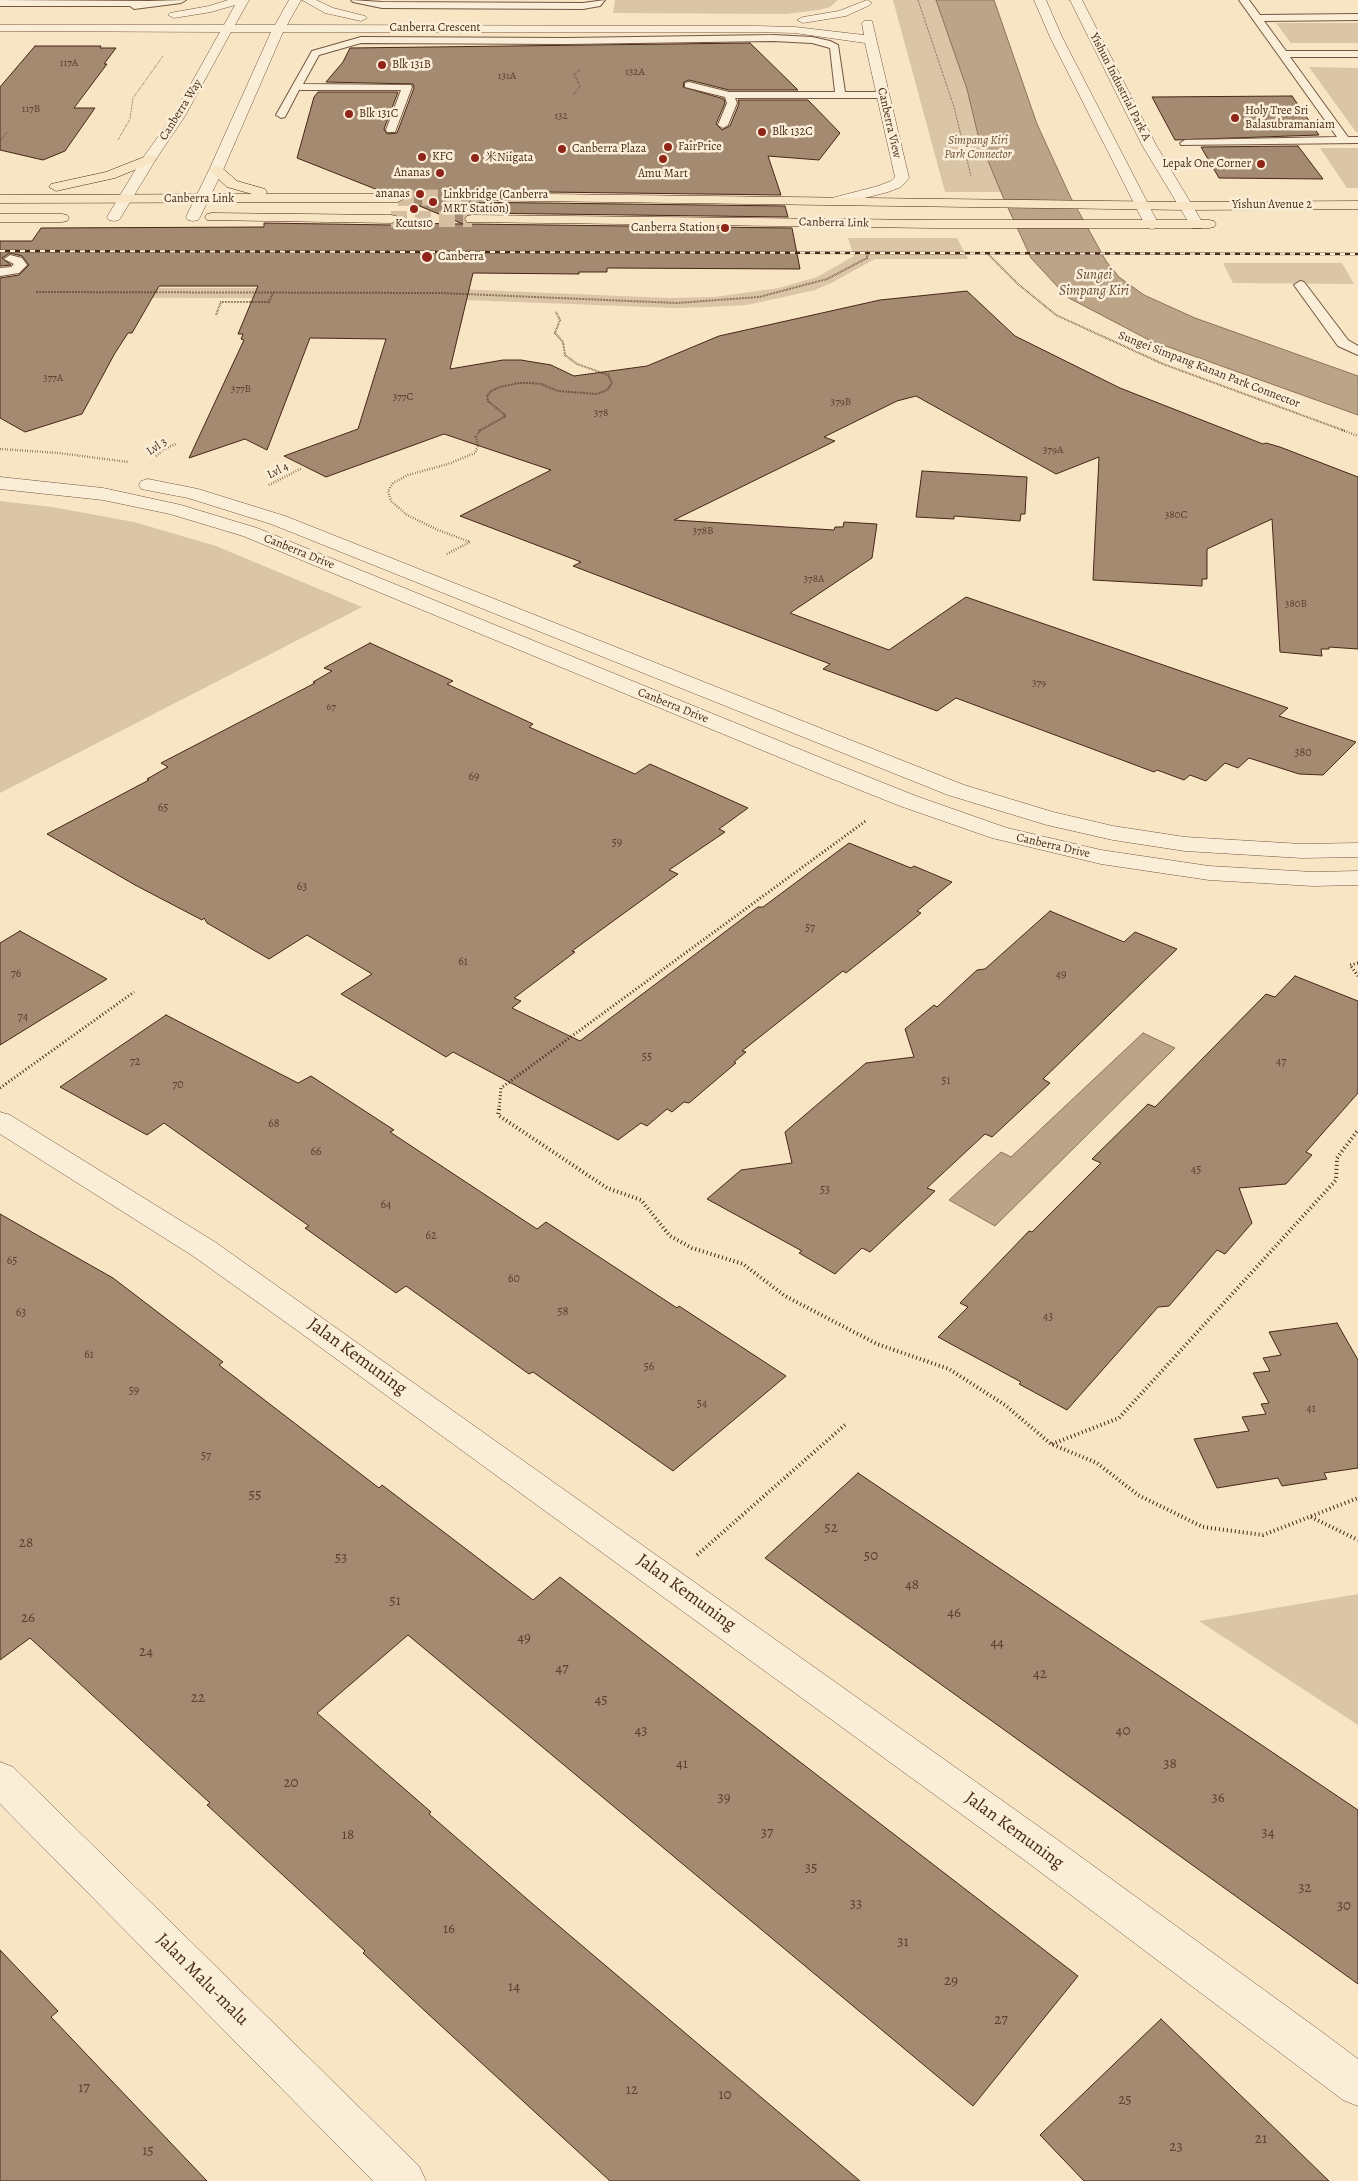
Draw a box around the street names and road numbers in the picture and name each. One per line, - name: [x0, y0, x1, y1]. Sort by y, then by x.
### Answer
- street label: Canberra Crescent: [390, 21, 480, 35]
- street label: Yishun Industrial Park A: [1086, 31, 1154, 143]
- street label: Canberra Way: [157, 77, 205, 143]
- street label: Canberra View: [874, 86, 904, 160]
- street label: Canberra Link: [164, 192, 234, 206]
- street label: Yishun Avenue 2: [1232, 198, 1312, 212]
- street label: Canberra Link: [799, 215, 869, 231]
- street label: Sungei Simpang Kanan Park Connector: [1116, 329, 1302, 411]
- street label: Lvl 3: [144, 435, 170, 459]
- street label: Lvl 4: [265, 460, 291, 482]
- street label: Canberra Drive: [261, 531, 337, 573]
- street label: Canberra Drive: [635, 685, 711, 727]
- street label: Canberra Drive: [1015, 831, 1091, 861]
- street label: Jalan Kemuning: [303, 1314, 411, 1400]
- street label: Jalan Kemuning: [632, 1550, 740, 1636]
- street label: Jalan Kemuning: [960, 1788, 1068, 1874]
- street label: Jalan Malu-malu: [151, 1929, 253, 2031]

